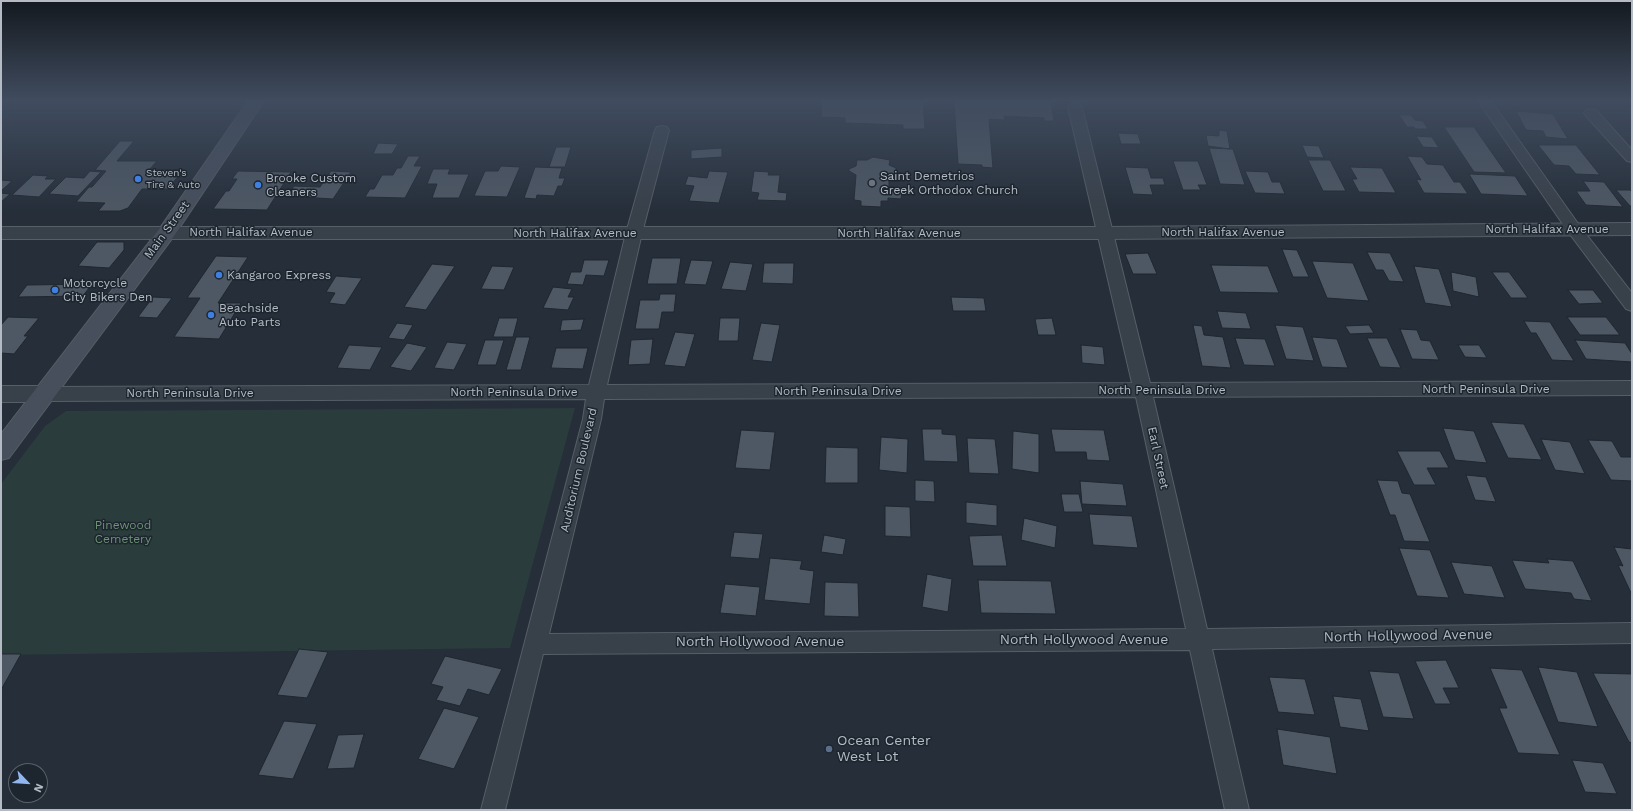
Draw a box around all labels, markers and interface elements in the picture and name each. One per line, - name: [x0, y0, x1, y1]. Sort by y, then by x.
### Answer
- place label: Steven's Tire & Auto: [146, 167, 200, 190]
- place label: Saint Demetrios Greek Orthodox Church: [880, 169, 1018, 197]
- place label: Brooke Custom Cleaners: [266, 171, 356, 199]
- marker: Steven's Tire & Auto: [133, 174, 143, 184]
- marker: Saint Demetrios Greek Orthodox Church: [867, 178, 877, 188]
- marker: Brooke Custom Cleaners: [253, 180, 263, 190]
- street label: Main Street: [141, 198, 193, 262]
- street label: North Halifax Avenue: [1485, 222, 1609, 236]
- street label: North Halifax Avenue: [189, 225, 313, 239]
- street label: North Halifax Avenue: [1161, 225, 1285, 239]
- street label: North Halifax Avenue: [513, 226, 637, 240]
- street label: North Halifax Avenue: [837, 226, 961, 240]
- place label: Kangaroo Express: [227, 268, 331, 282]
- marker: Kangaroo Express: [214, 270, 224, 280]
- place label: Motorcycle City Bikers Den: [63, 276, 152, 304]
- marker: Motorcycle City Bikers Den: [50, 285, 60, 295]
- place label: Beachside Auto Parts: [219, 301, 281, 329]
- marker: Beachside Auto Parts: [206, 310, 216, 320]
- street label: North Peninsula Drive: [1422, 382, 1550, 396]
- street label: North Peninsula Drive: [1098, 383, 1226, 397]
- street label: North Peninsula Drive: [774, 384, 902, 398]
- street label: North Peninsula Drive: [450, 385, 578, 399]
- street label: North Peninsula Drive: [126, 386, 254, 400]
- street label: Auditorium Boulevard: [558, 406, 600, 534]
- street label: Earl Street: [1144, 426, 1172, 490]
- park label: Pinewood Cemetery: [95, 518, 151, 546]
- street label: North Hollywood Avenue: [1324, 626, 1492, 646]
- street label: North Hollywood Avenue: [1000, 632, 1168, 648]
- street label: North Hollywood Avenue: [676, 634, 844, 650]
- place label: Ocean Center West Lot: [837, 733, 931, 766]
- marker: Ocean Center West Lot: [824, 744, 834, 754]
- north arrow: [8, 763, 48, 803]
- text: N: [31, 781, 46, 794]

